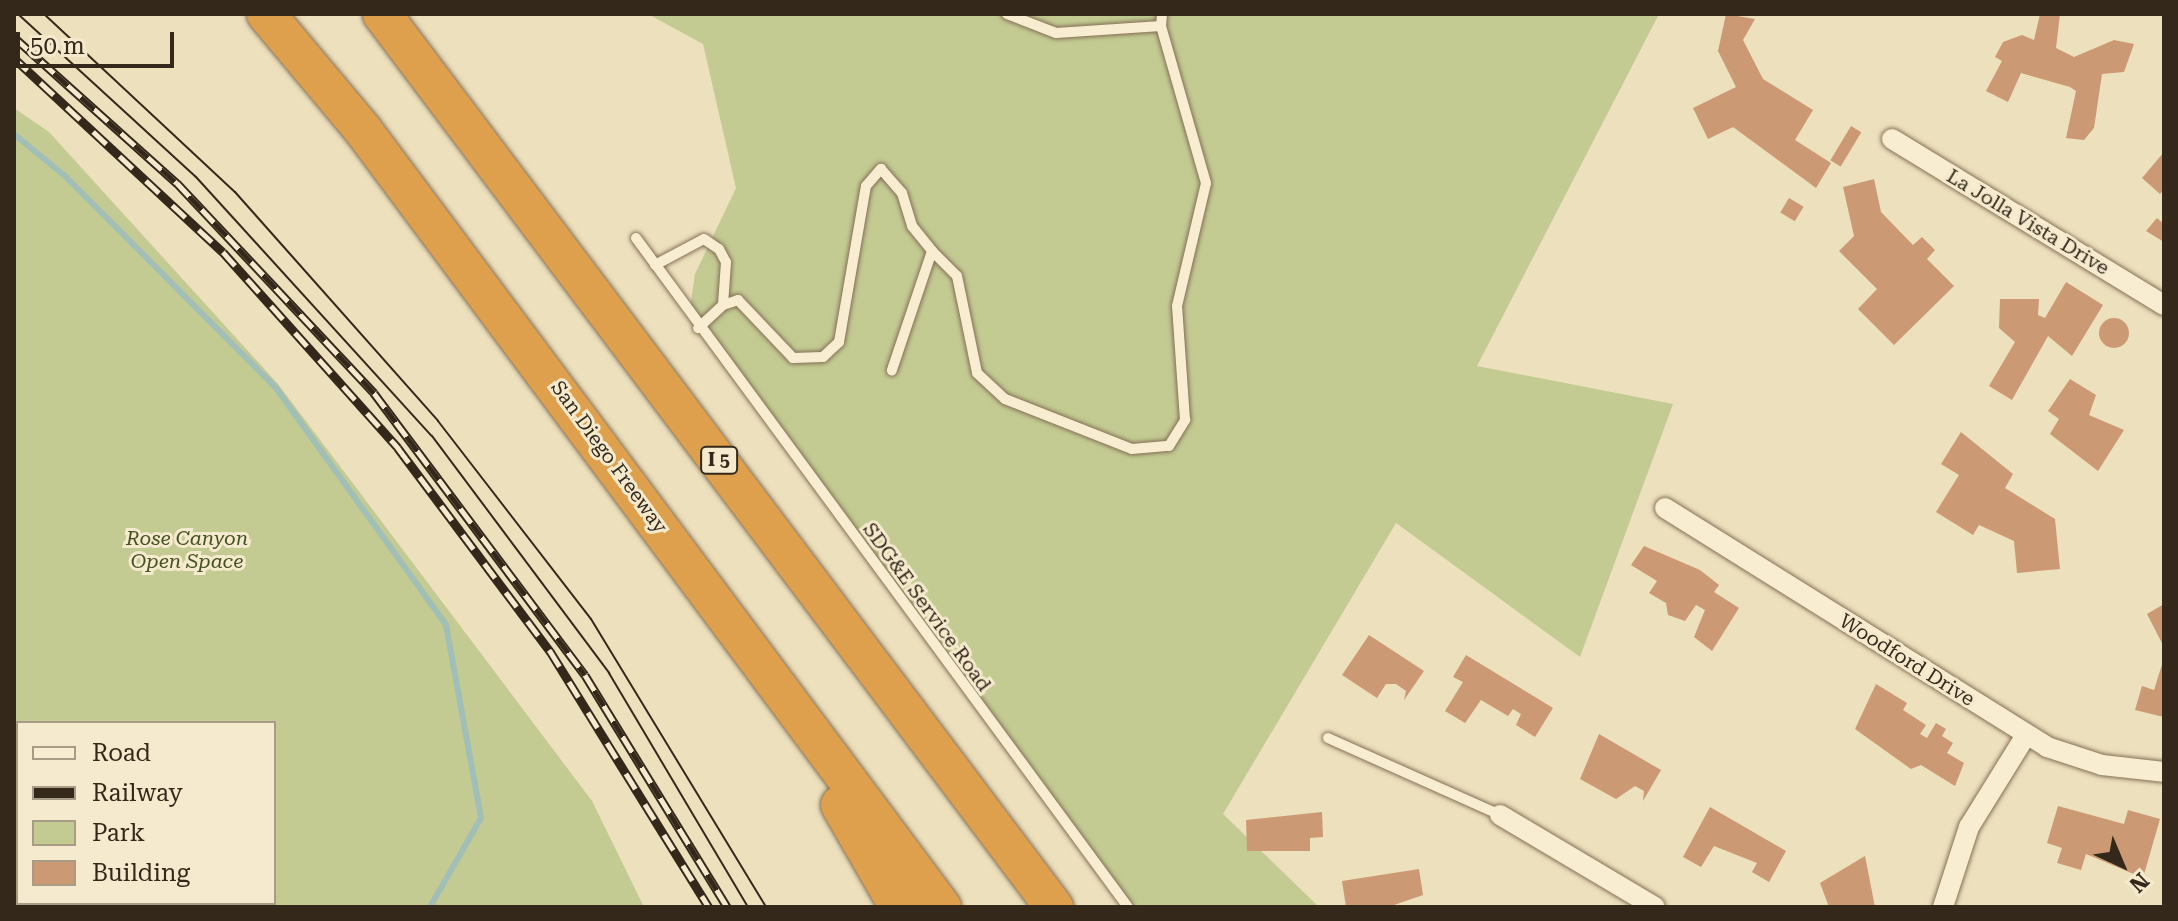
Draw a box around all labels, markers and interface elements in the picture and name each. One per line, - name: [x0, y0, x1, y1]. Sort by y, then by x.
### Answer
- scale bar: [20, 16, 178, 66]
- text: 50 m: [30, 32, 85, 60]
- street label: La Jolla Vista Drive: [1942, 164, 2114, 280]
- street label: San Diego Freeway: [546, 376, 672, 538]
- road number: I 5: [699, 446, 739, 474]
- street label: SDG&E Service Road: [858, 518, 996, 696]
- park label: Rose Canyon Open Space: [126, 526, 248, 573]
- street label: Woodford Drive: [1835, 609, 1979, 711]
- legend: [16, 721, 276, 905]
- text: Road: [92, 739, 151, 767]
- text: Railway: [92, 779, 183, 807]
- text: Park: [92, 819, 145, 847]
- north arrow: [2082, 825, 2162, 905]
- text: Building: [92, 859, 190, 887]
- text: N: [2124, 868, 2154, 897]

